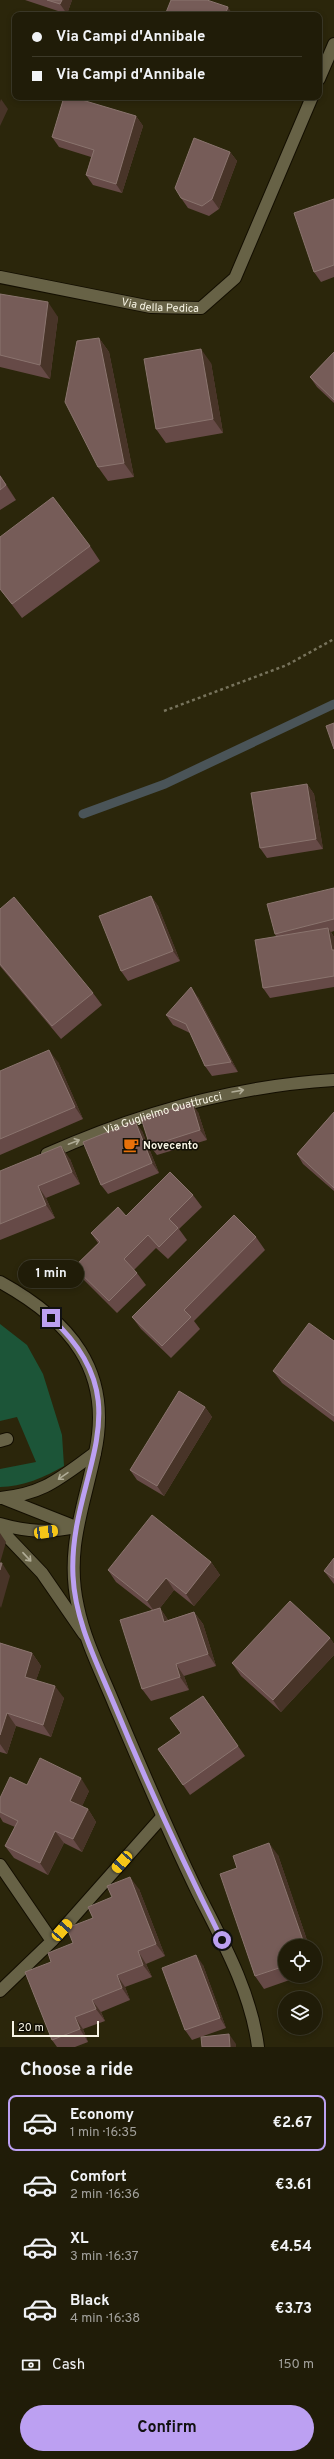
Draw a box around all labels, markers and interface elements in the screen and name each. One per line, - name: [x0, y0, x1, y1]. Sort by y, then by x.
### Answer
- text: Via Campi d'Annibale: [56, 28, 205, 47]
- text: Via Campi d'Annibale: [56, 66, 205, 85]
- street label: Via della Pedica: [120, 295, 199, 316]
- one-way arrow: [231, 1087, 244, 1095]
- street label: Via Guglielmo Quattrucci: [102, 1090, 223, 1138]
- cafe icon: Novecento: [122, 1136, 140, 1154]
- one-way arrow: [68, 1137, 80, 1145]
- place label: Novecento: [143, 1139, 198, 1153]
- callout: 1 min: [18, 1260, 84, 1288]
- text: 1 min: [35, 1266, 67, 1282]
- route end: [42, 1309, 60, 1327]
- one-way arrow: [58, 1472, 69, 1480]
- car: [33, 1524, 59, 1540]
- one-way arrow: [22, 1552, 32, 1562]
- car: [110, 1849, 134, 1875]
- car: [50, 1917, 74, 1943]
- route start: [213, 1931, 231, 1949]
- map controls: [278, 1939, 322, 2035]
- button: locate: [278, 1939, 322, 1983]
- button: layers: [278, 1991, 322, 2035]
- scale bar: [12, 2019, 99, 2038]
- text: 20 m: [18, 2021, 44, 2035]
- text: Choose a ride: [20, 2059, 133, 2082]
- icon: car: [22, 2105, 58, 2141]
- text: Economy: [70, 2106, 134, 2125]
- text: €2.67: [272, 2114, 312, 2133]
- text: 1 min · 16:35: [70, 2125, 137, 2141]
- icon: car: [22, 2167, 58, 2203]
- text: Comfort: [70, 2168, 127, 2187]
- text: €3.61: [275, 2176, 312, 2195]
- text: 2 min · 16:36: [70, 2187, 140, 2203]
- icon: car: [22, 2229, 58, 2265]
- text: XL: [70, 2230, 88, 2249]
- text: €4.54: [270, 2238, 312, 2257]
- text: 3 min · 16:37: [70, 2249, 139, 2265]
- icon: car: [22, 2291, 58, 2327]
- text: Black: [70, 2292, 110, 2311]
- text: €3.73: [275, 2300, 312, 2319]
- text: 4 min · 16:38: [70, 2311, 140, 2327]
- icon: cash: [20, 2354, 42, 2376]
- text: Cash: [52, 2356, 85, 2375]
- text: 150 m: [279, 2357, 314, 2373]
- button: Confirm: [20, 2405, 314, 2451]

